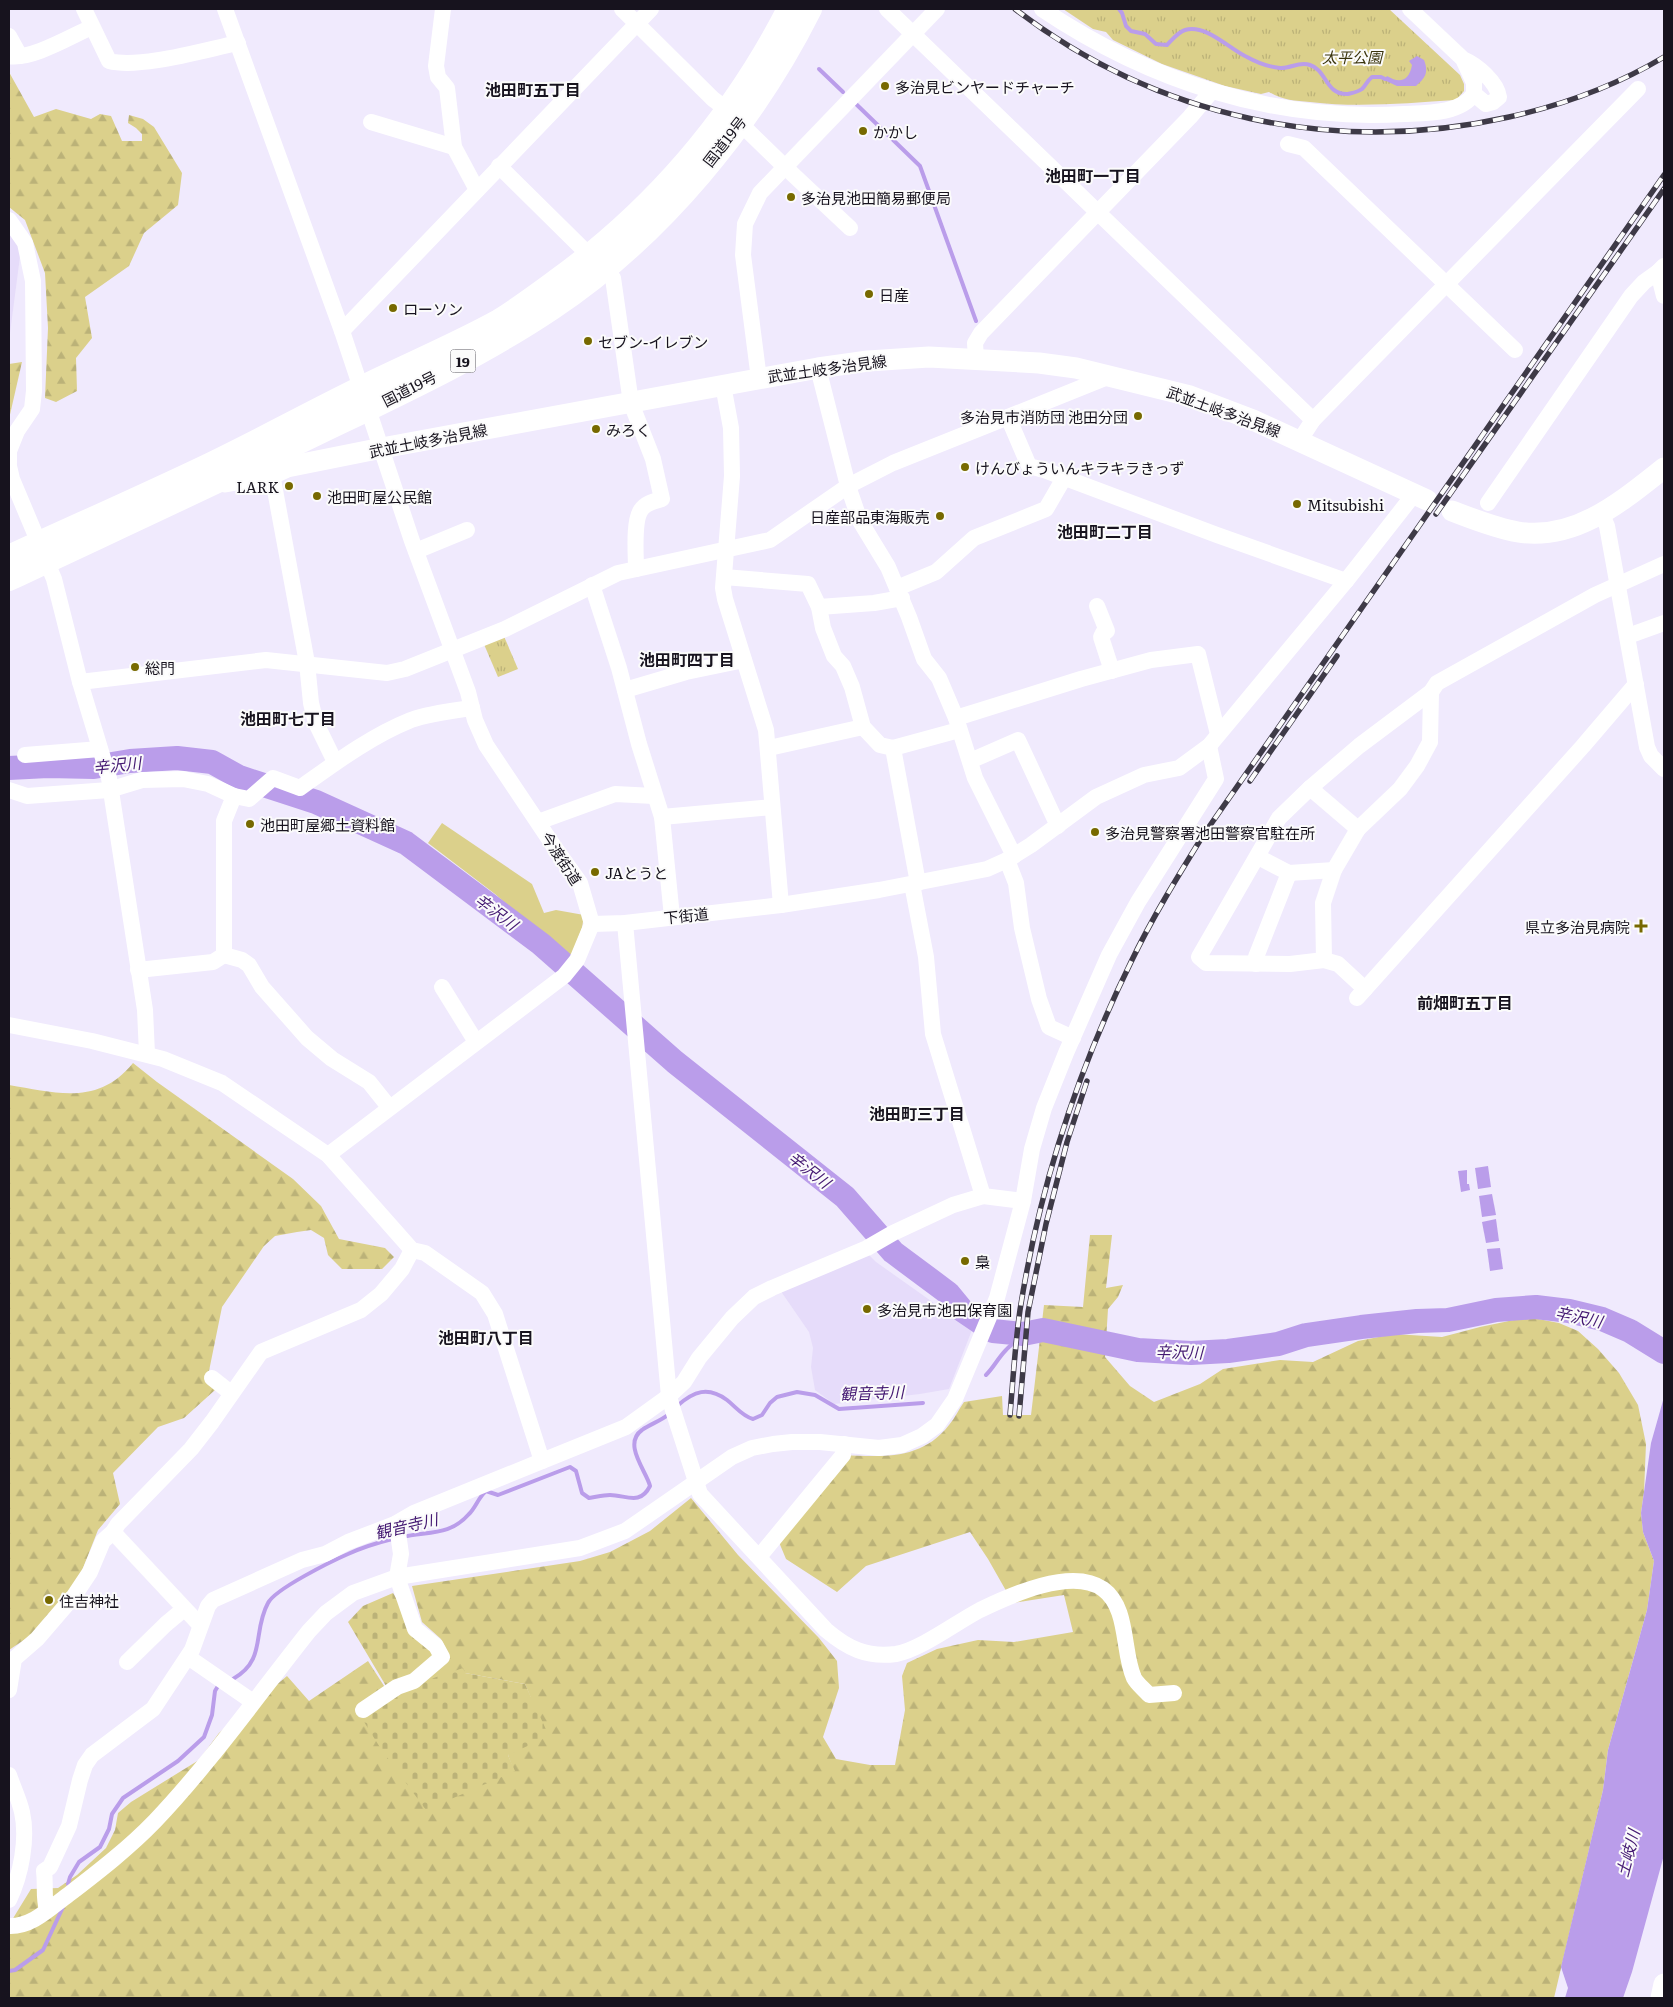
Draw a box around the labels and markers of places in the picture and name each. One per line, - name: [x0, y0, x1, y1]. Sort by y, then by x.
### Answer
- place label: 多治見ビンヤードチャーチ: [895, 75, 1075, 98]
- marker: 多治見ビンヤードチャーチ: [879, 80, 891, 92]
- place label: かかし: [873, 120, 918, 143]
- marker: かかし: [857, 125, 869, 137]
- place label: 多治見池田簡易郵便局: [801, 186, 951, 209]
- marker: 多治見池田簡易郵便局: [785, 191, 797, 203]
- place label: 日産: [879, 283, 909, 306]
- marker: 日産: [863, 288, 875, 300]
- place label: ローソン: [403, 297, 463, 320]
- marker: ローソン: [387, 302, 399, 314]
- place label: セブン-イレブン: [598, 330, 708, 353]
- marker: セブン-イレブン: [582, 335, 594, 347]
- place label: 多治見市消防団 池田分団: [960, 405, 1128, 428]
- marker: 多治見市消防団 池田分団: [1132, 410, 1144, 422]
- place label: みろく: [606, 418, 651, 441]
- marker: みろく: [590, 423, 602, 435]
- place label: けんびょういんキラキラきっず: [975, 456, 1184, 479]
- marker: けんびょういんキラキラきっず: [959, 461, 971, 473]
- place label: LARK: [236, 475, 280, 498]
- marker: LARK: [283, 480, 295, 492]
- place label: 池田町屋公民館: [327, 485, 432, 508]
- marker: 池田町屋公民館: [311, 490, 323, 502]
- place label: Mitsubishi: [1307, 493, 1384, 516]
- marker: Mitsubishi: [1291, 498, 1303, 510]
- place label: 日産部品東海販売: [810, 505, 930, 528]
- marker: 日産部品東海販売: [934, 510, 946, 522]
- place label: 総門: [145, 656, 175, 679]
- marker: 総門: [129, 661, 141, 673]
- place label: 池田町屋郷土資料館: [260, 813, 395, 836]
- marker: 池田町屋郷土資料館: [244, 818, 256, 830]
- place label: 多治見警察署池田警察官駐在所: [1105, 821, 1315, 844]
- marker: 多治見警察署池田警察官駐在所: [1089, 826, 1101, 838]
- place label: JAとうと: [605, 861, 668, 884]
- marker: JAとうと: [589, 866, 601, 878]
- place label: 県立多治見病院: [1525, 915, 1630, 938]
- marker: 県立多治見病院: [1634, 919, 1648, 933]
- place label: 梟: [975, 1250, 990, 1273]
- marker: 梟: [959, 1255, 971, 1267]
- place label: 多治見市池田保育園: [877, 1298, 1012, 1321]
- marker: 多治見市池田保育園: [861, 1303, 873, 1315]
- place label: 住吉神社: [59, 1589, 119, 1612]
- marker: 住吉神社: [43, 1594, 55, 1606]

